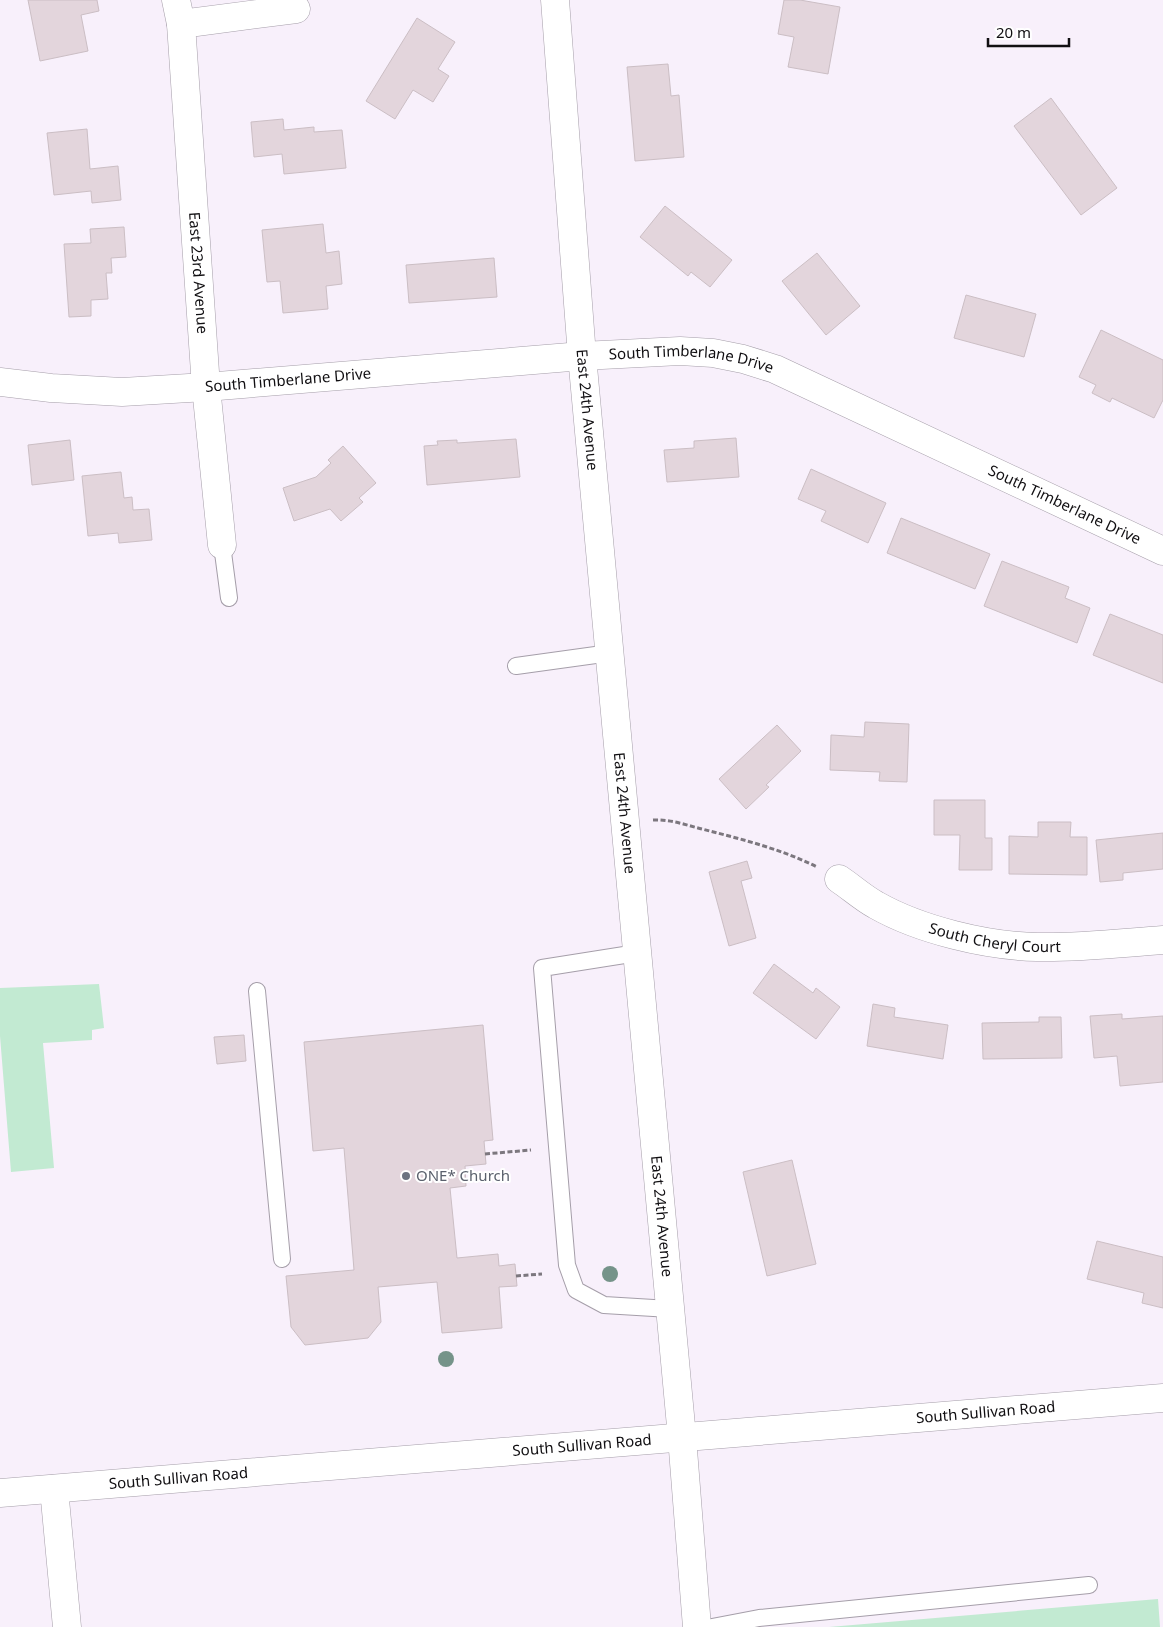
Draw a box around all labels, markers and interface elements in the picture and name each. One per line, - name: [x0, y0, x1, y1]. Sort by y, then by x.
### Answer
- scale bar: [988, 15, 1069, 47]
- text: 20 m: [996, 22, 1031, 42]
- street label: East 23rd Avenue: [185, 211, 213, 334]
- street label: South Timberlane Drive: [608, 340, 776, 377]
- street label: East 24th Avenue: [573, 348, 604, 471]
- street label: South Timberlane Drive: [204, 362, 372, 396]
- street label: South Timberlane Drive: [985, 460, 1145, 548]
- street label: East 24th Avenue: [610, 751, 641, 874]
- street label: South Cheryl Court: [927, 917, 1061, 956]
- street label: East 24th Avenue: [647, 1155, 678, 1278]
- place label: ONE* Church: [416, 1165, 510, 1185]
- marker: ONE* Church: [400, 1170, 412, 1182]
- street label: South Sullivan Road: [915, 1396, 1056, 1427]
- street label: South Sullivan Road: [512, 1429, 652, 1460]
- street label: South Sullivan Road: [108, 1462, 249, 1493]

